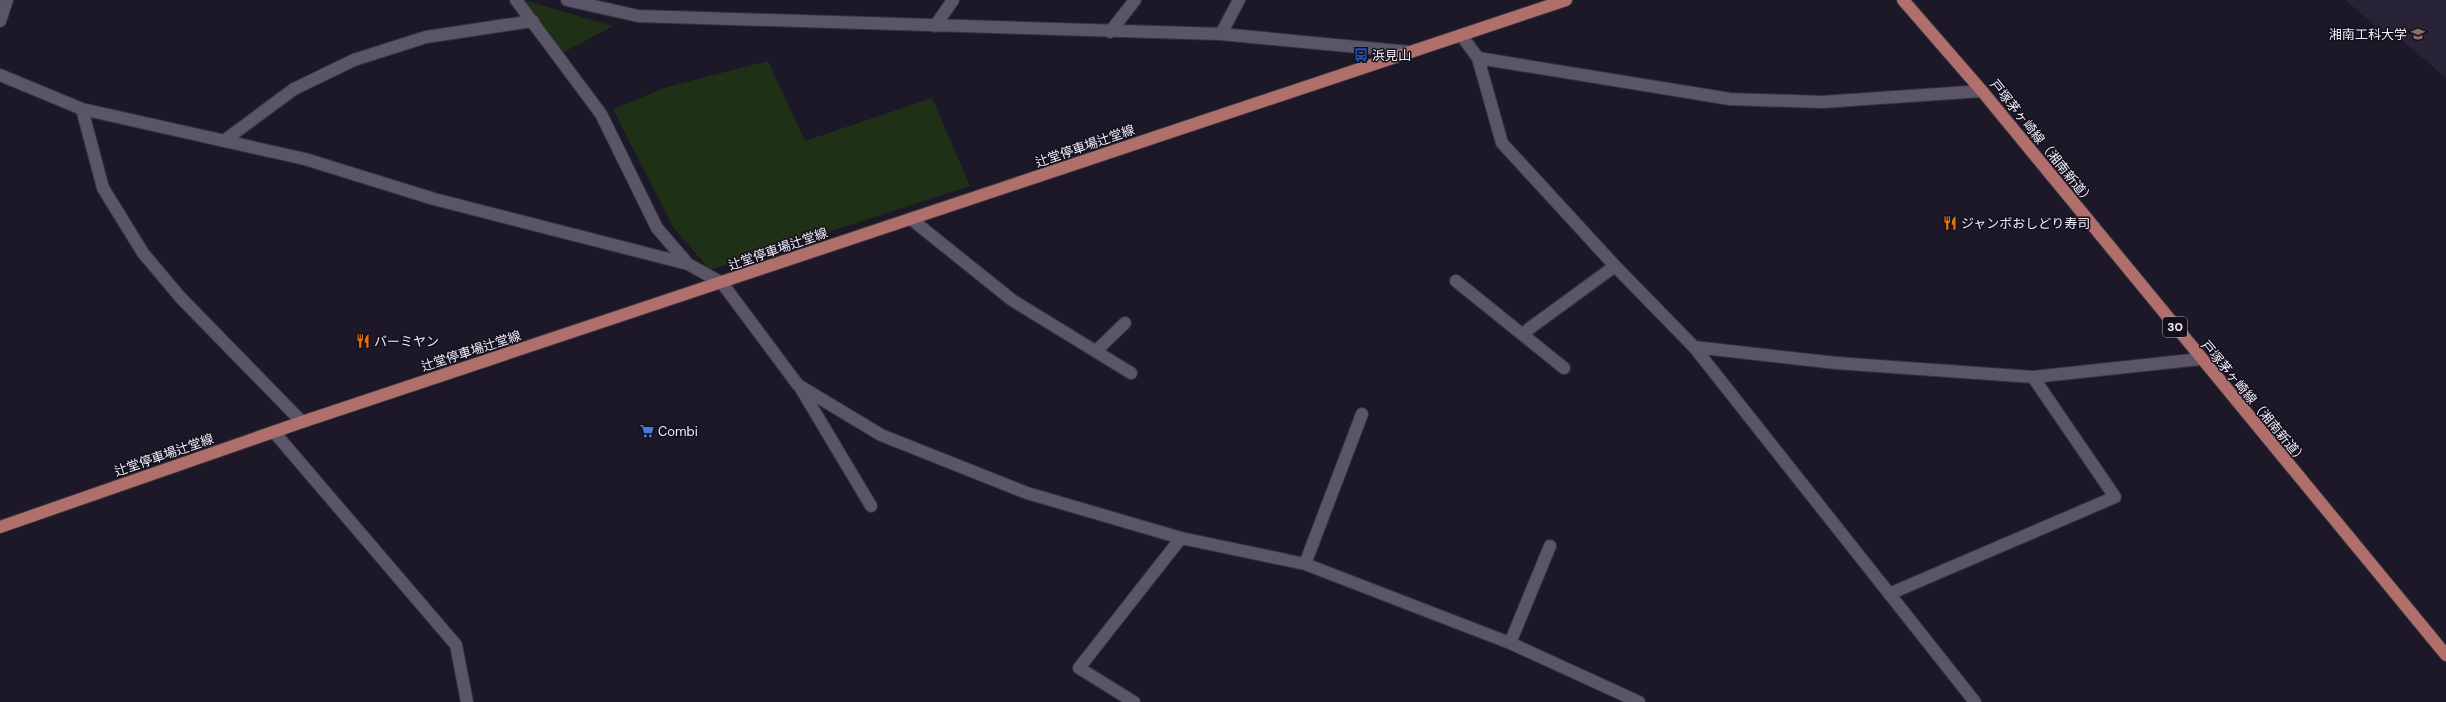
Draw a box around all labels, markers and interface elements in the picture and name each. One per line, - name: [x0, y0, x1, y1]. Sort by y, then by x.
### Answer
- place label: 湘南工科大学: [2329, 26, 2407, 43]
- school or university icon: 湘南工科大学: [2410, 26, 2426, 42]
- bus stop icon: 浜見山: [1353, 47, 1369, 63]
- place label: 浜見山: [1372, 47, 1411, 64]
- street label: 戸塚茅ヶ崎線（湘南新道）: [1986, 76, 2098, 208]
- street label: 辻堂停車場辻堂線: [1033, 121, 1137, 171]
- restaurant icon: ジャンボおしどり寿司: [1942, 215, 1958, 231]
- place label: ジャンボおしどり寿司: [1961, 215, 2090, 232]
- street label: 辻堂停車場辻堂線: [726, 224, 830, 274]
- road number: 30: [2163, 317, 2187, 337]
- street label: 辻堂停車場辻堂線: [419, 327, 523, 375]
- restaurant icon: バーミヤン: [355, 333, 371, 349]
- place label: バーミヤン: [374, 333, 439, 350]
- street label: 戸塚茅ヶ崎線（湘南新道）: [2197, 337, 2311, 467]
- supermarket icon: Combi: [639, 423, 655, 439]
- place label: Combi: [658, 423, 698, 440]
- street label: 辻堂停車場辻堂線: [112, 430, 216, 480]

